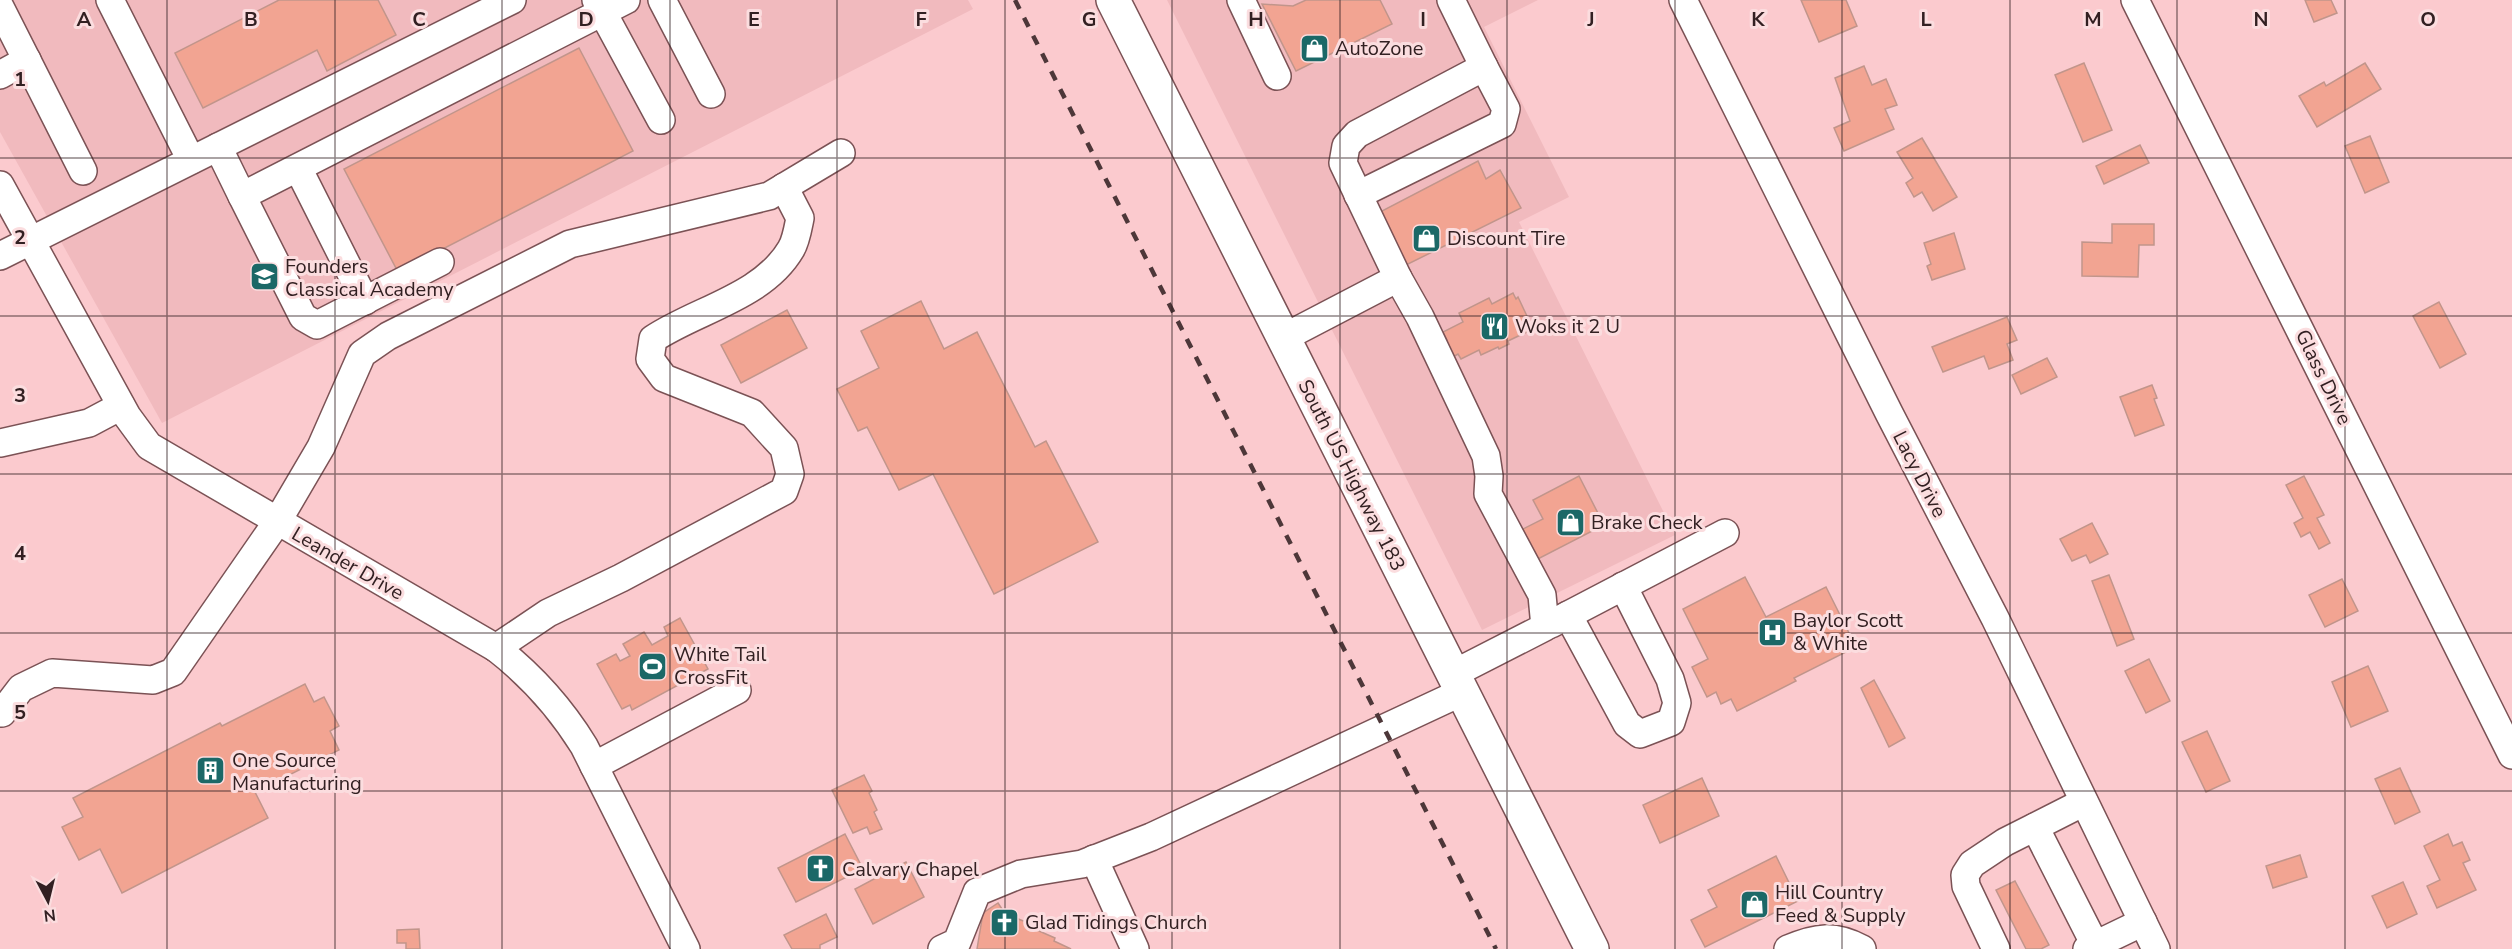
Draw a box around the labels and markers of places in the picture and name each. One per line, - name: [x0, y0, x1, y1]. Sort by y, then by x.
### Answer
- shop icon: AutoZone: [1298, 32, 1330, 64]
- place label: AutoZone: [1335, 35, 1423, 62]
- shop icon: Discount Tire: [1410, 222, 1442, 254]
- place label: Discount Tire: [1447, 225, 1565, 252]
- place label: Founders Classical Academy: [285, 253, 454, 303]
- school or university icon: Founders Classical Academy: [248, 261, 280, 293]
- restaurant icon: Woks it 2 U: [1478, 310, 1510, 342]
- place label: Woks it 2 U: [1515, 313, 1620, 340]
- shop icon: Brake Check: [1554, 506, 1586, 538]
- place label: Brake Check: [1591, 509, 1703, 536]
- place label: Baylor Scott & White: [1793, 607, 1904, 657]
- hospital icon: Baylor Scott & White: [1756, 616, 1788, 648]
- place label: White Tail CrossFit: [674, 641, 766, 691]
- sports icon: White Tail CrossFit: [637, 650, 669, 682]
- place label: One Source Manufacturing: [232, 747, 362, 797]
- building icon: One Source Manufacturing: [195, 755, 227, 787]
- church icon: Calvary Chapel: [805, 853, 837, 885]
- place label: Calvary Chapel: [842, 856, 979, 883]
- place label: Hill Country Feed & Supply: [1775, 879, 1906, 929]
- shop icon: Hill Country Feed & Supply: [1738, 888, 1770, 920]
- church icon: Glad Tidings Church: [988, 906, 1020, 938]
- place label: Glad Tidings Church: [1025, 909, 1207, 936]

